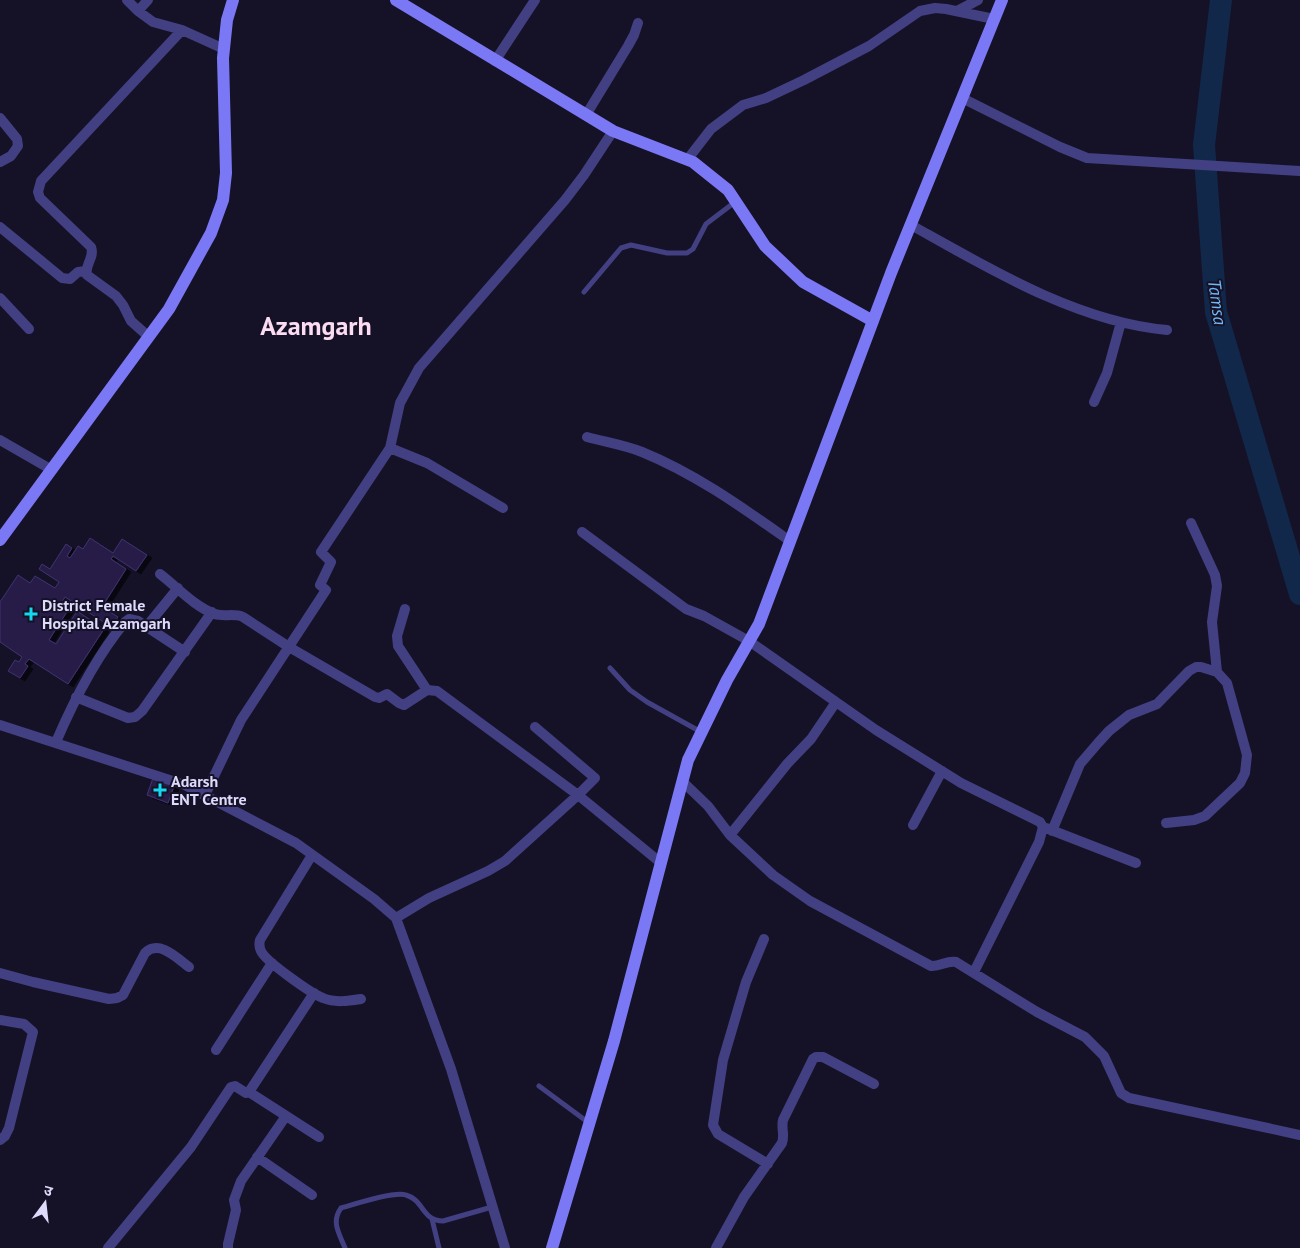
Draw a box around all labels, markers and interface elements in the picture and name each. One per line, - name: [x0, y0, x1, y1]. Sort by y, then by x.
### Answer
- water label: Tamsa: [1203, 278, 1232, 327]
- district label: Azamgarh: [260, 309, 372, 342]
- place label: District Female Hospital Azamgarh: [42, 595, 171, 633]
- marker: District Female Hospital Azamgarh: [24, 607, 38, 621]
- place label: Adarsh ENT Centre: [171, 771, 247, 809]
- marker: Adarsh ENT Centre: [153, 783, 167, 797]
- north arrow: [20, 1178, 70, 1228]
- text: उ: [42, 1181, 55, 1200]

